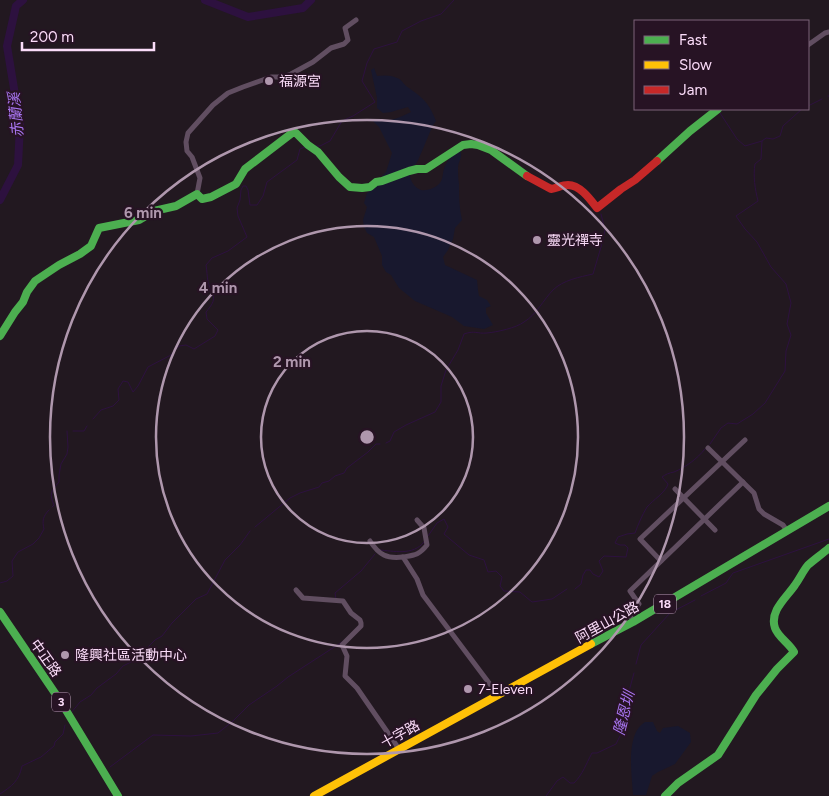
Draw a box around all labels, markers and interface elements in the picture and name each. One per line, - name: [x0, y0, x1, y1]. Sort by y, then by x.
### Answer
- scale bar: [22, 20, 155, 52]
- legend: [634, 20, 809, 110]
- text: 200 m: [30, 28, 74, 46]
- text: Fast: [679, 31, 708, 49]
- text: Slow: [679, 56, 712, 74]
- place label: 福源宮: [279, 73, 321, 90]
- marker: 福源宮: [263, 75, 275, 87]
- text: Jam: [679, 81, 707, 99]
- water label: 赤蘭溪: [5, 90, 27, 138]
- text: 6 min: [124, 204, 162, 222]
- place label: 靈光禪寺: [547, 232, 603, 249]
- marker: 靈光禪寺: [531, 234, 543, 246]
- text: 4 min: [199, 279, 237, 297]
- text: 2 min: [273, 353, 311, 371]
- centre of rings: [358, 428, 376, 446]
- road number: 18: [654, 594, 676, 614]
- street label: 阿里山公路: [573, 598, 642, 647]
- street label: 中正路: [27, 636, 65, 680]
- place label: 隆興社區活動中心: [75, 647, 187, 664]
- marker: 隆興社區活動中心: [59, 649, 71, 661]
- place label: 7-Eleven: [478, 681, 533, 698]
- marker: 7-Eleven: [462, 683, 474, 695]
- water label: 隆恩圳: [610, 687, 639, 737]
- road number: 3: [52, 692, 70, 712]
- street label: 十字路: [378, 717, 423, 752]

